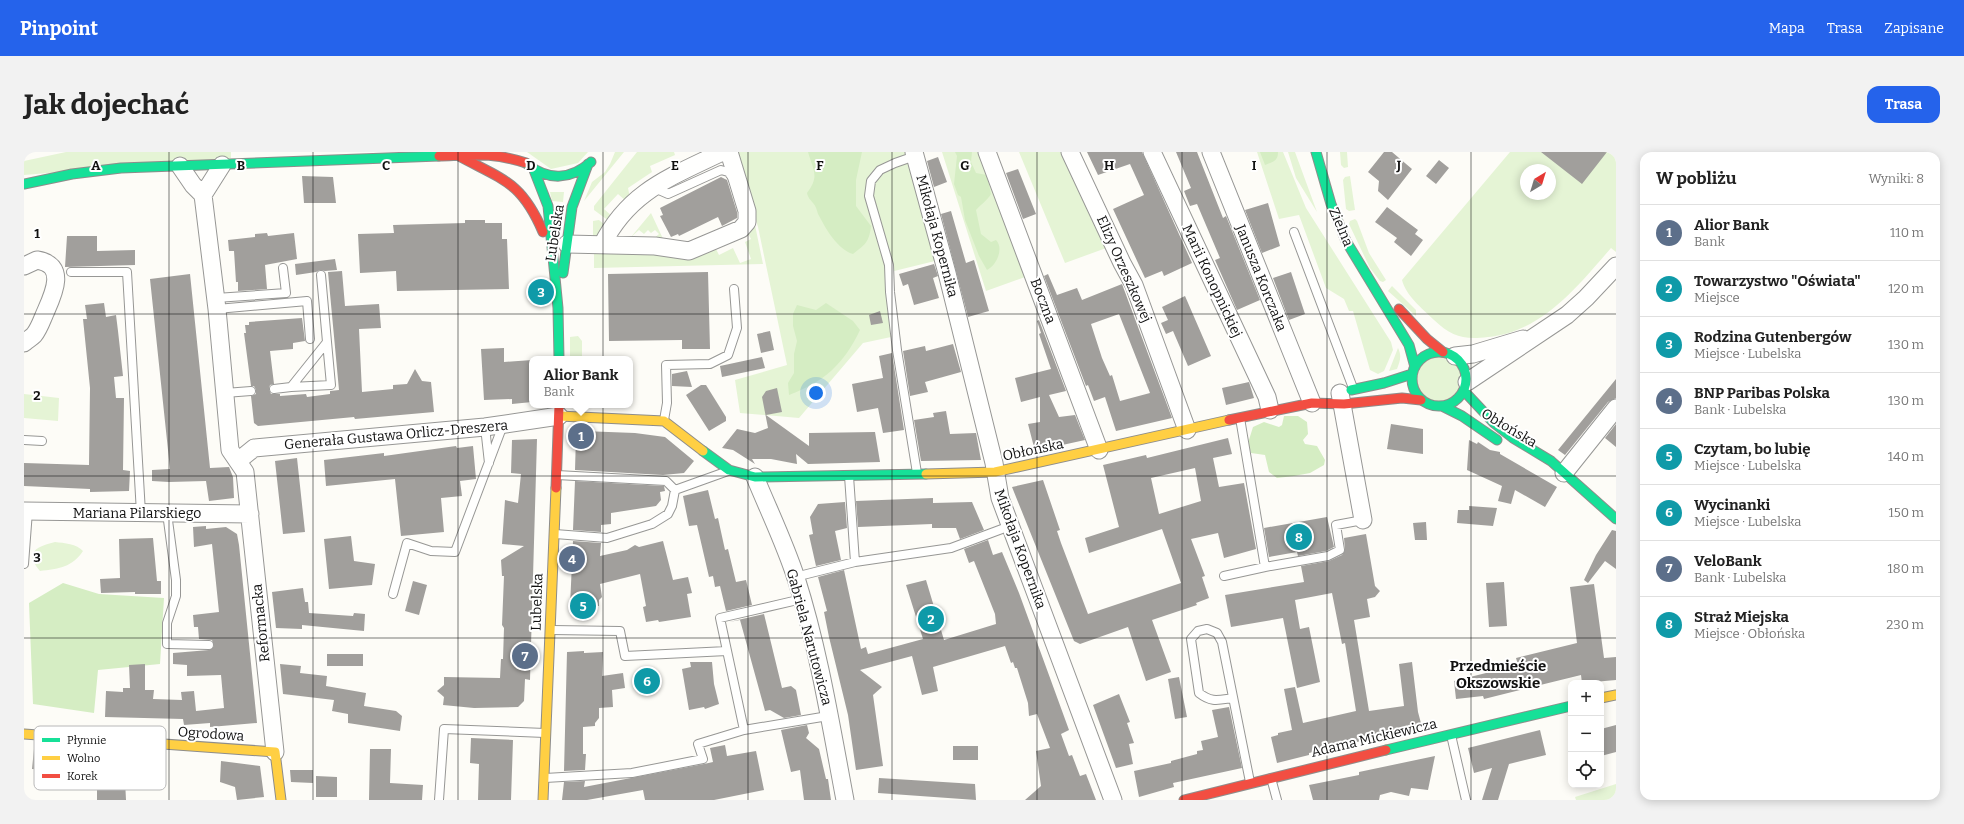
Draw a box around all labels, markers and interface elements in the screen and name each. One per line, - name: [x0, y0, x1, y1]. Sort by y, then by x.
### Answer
- text: Pinpoint: [20, 17, 98, 40]
- text: Mapa: [1769, 20, 1805, 37]
- text: Trasa: [1827, 20, 1862, 37]
- text: Zapisane: [1884, 20, 1944, 37]
- button: Trasa: [1867, 86, 1940, 123]
- text: Jak dojechać: [24, 88, 189, 121]
- text: A: [91, 158, 101, 173]
- text: B: [237, 158, 245, 173]
- text: C: [382, 158, 390, 173]
- text: D: [526, 158, 536, 173]
- text: E: [671, 158, 679, 173]
- text: F: [816, 158, 824, 173]
- text: G: [960, 158, 970, 173]
- text: H: [1104, 158, 1114, 173]
- text: I: [1252, 158, 1257, 173]
- text: J: [1396, 158, 1402, 173]
- north arrow: [1520, 164, 1556, 200]
- text: W pobliżu: [1656, 168, 1737, 189]
- text: Wyniki: 8: [1868, 171, 1924, 186]
- street label: Mikołaja Kopernika: [912, 173, 962, 300]
- street label: Lubelska: [542, 203, 568, 263]
- street label: Zielna: [1325, 205, 1357, 249]
- street label: Elizy Orzeszkowej: [1093, 213, 1155, 325]
- text: Alior Bank: [1694, 216, 1769, 234]
- street label: Janusza Korczaka: [1232, 221, 1290, 334]
- street label: Marii Konopnickiej: [1178, 222, 1246, 340]
- text: 1: [1666, 225, 1672, 240]
- text: 110 m: [1890, 225, 1924, 240]
- text: 1: [34, 226, 40, 241]
- text: Bank: [1694, 234, 1725, 249]
- text: Towarzystwo "Oświata": [1694, 272, 1861, 290]
- street label: Boczna: [1027, 276, 1060, 326]
- pin: 3: [528, 277, 554, 307]
- text: 2: [1665, 281, 1673, 296]
- text: 120 m: [1888, 281, 1924, 296]
- text: Miejsce: [1694, 290, 1740, 305]
- text: Rodzina Gutenbergów: [1694, 328, 1851, 346]
- text: 3: [1665, 337, 1673, 352]
- text: 130 m: [1888, 337, 1924, 352]
- text: Miejsce · Lubelska: [1694, 346, 1801, 361]
- popup: [529, 356, 633, 408]
- text: Alior Bank: [543, 366, 619, 384]
- your location: [806, 383, 826, 403]
- text: Bank: [543, 384, 574, 399]
- text: BNP Paribas Polska: [1694, 384, 1830, 402]
- text: 2: [33, 388, 41, 403]
- text: 4: [1665, 393, 1673, 408]
- text: 130 m: [1888, 393, 1924, 408]
- text: Bank · Lubelska: [1694, 402, 1786, 417]
- street label: Obłońska: [1478, 405, 1540, 451]
- street label: Generała Gustawa Orlicz-Dreszera: [283, 417, 509, 453]
- pin: 1: [568, 421, 594, 451]
- street label: Obłońska: [1001, 435, 1065, 465]
- text: Czytam, bo lubię: [1694, 440, 1810, 458]
- text: 5: [1665, 449, 1673, 464]
- text: 140 m: [1888, 449, 1924, 464]
- text: Miejsce · Lubelska: [1694, 458, 1801, 473]
- street label: Mikołaja Kopernika: [990, 487, 1050, 612]
- text: Wycinanki: [1694, 496, 1770, 514]
- street label: Mariana Pilarskiego: [73, 505, 201, 522]
- text: 6: [1665, 505, 1673, 520]
- text: 150 m: [1888, 505, 1924, 520]
- text: Miejsce · Lubelska: [1694, 514, 1801, 529]
- pin: 8: [1286, 522, 1312, 552]
- pin: 4: [559, 544, 585, 574]
- text: 3: [33, 550, 41, 565]
- text: VeloBank: [1694, 552, 1762, 570]
- text: 7: [1666, 561, 1673, 576]
- text: 180 m: [1888, 561, 1924, 576]
- street label: Gabriela Narutowicza: [783, 567, 836, 708]
- text: Bank · Lubelska: [1694, 570, 1786, 585]
- street label: Lubelska: [527, 572, 547, 631]
- street label: Reformacka: [248, 583, 274, 663]
- pin: 5: [570, 591, 596, 621]
- pin: 2: [918, 604, 944, 634]
- text: Straż Miejska: [1694, 608, 1789, 626]
- text: 8: [1665, 617, 1673, 632]
- text: 230 m: [1886, 617, 1924, 632]
- text: Miejsce · Obłońska: [1694, 626, 1805, 641]
- pin: 7: [512, 641, 538, 671]
- district label: Przedmieście Okszowskie: [1450, 657, 1546, 692]
- pin: 6: [634, 666, 660, 696]
- map controls: [1568, 680, 1604, 788]
- button: +: [1568, 680, 1604, 716]
- street label: Adama Mickiewicza: [1309, 715, 1439, 761]
- button: −: [1568, 716, 1604, 752]
- street label: Ogrodowa: [177, 723, 245, 745]
- legend: [34, 726, 166, 790]
- text: Płynnie: [67, 734, 106, 747]
- text: Wolno: [67, 752, 100, 765]
- button: locate: [1568, 752, 1604, 788]
- text: Korek: [67, 770, 98, 783]

